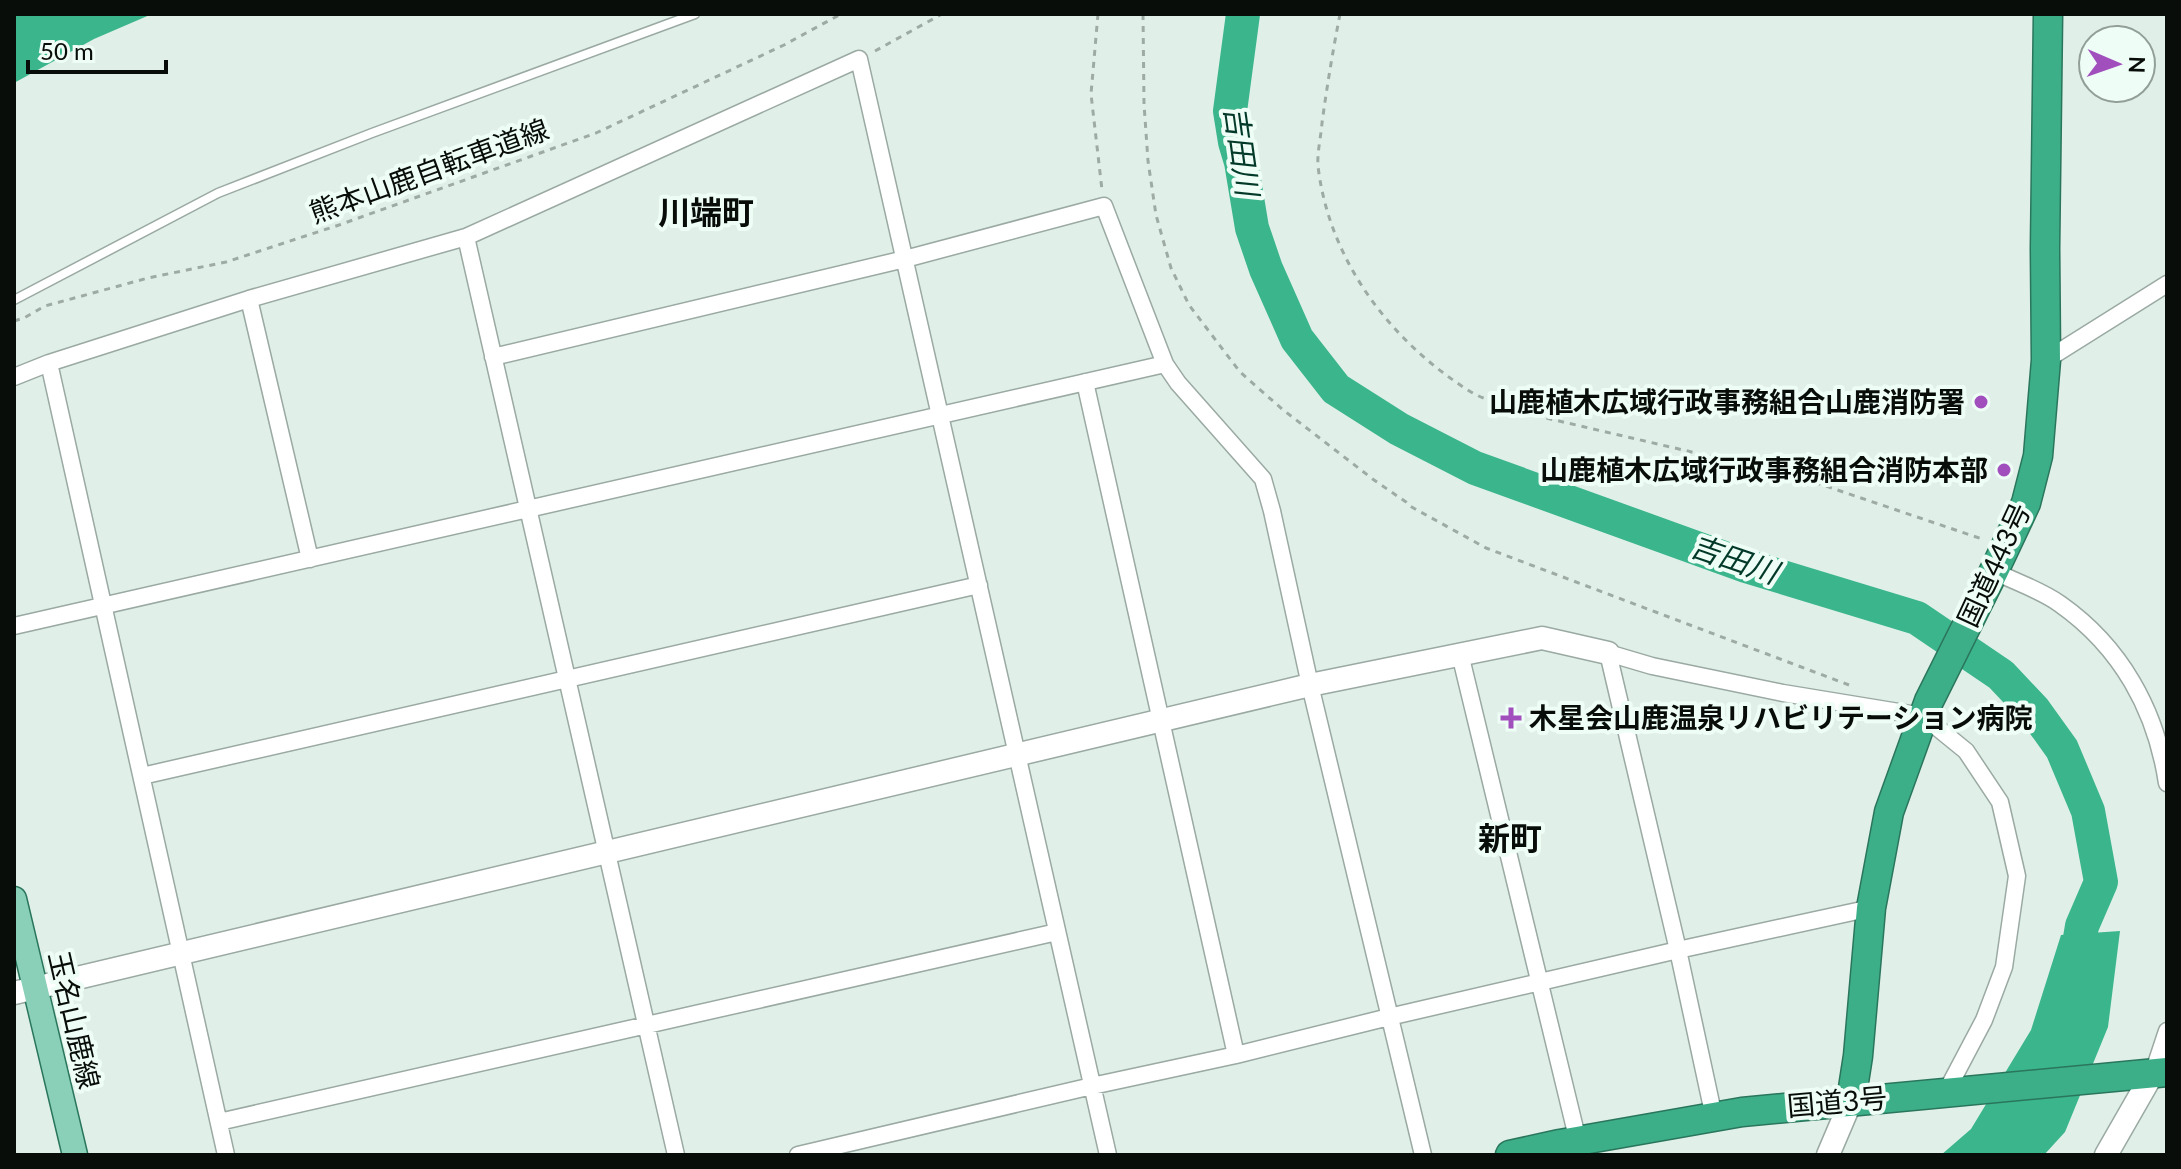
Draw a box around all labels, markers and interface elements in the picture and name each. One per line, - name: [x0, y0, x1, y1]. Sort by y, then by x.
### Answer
- scale bar: [28, 24, 166, 74]
- north arrow: [2077, 24, 2157, 104]
- text: 50 m: [40, 36, 94, 65]
- text: N: [2124, 56, 2151, 74]
- water label: 吉田川: [1219, 104, 1267, 201]
- street label: 熊本山鹿自転車道線: [304, 111, 553, 229]
- district label: 川端町: [658, 192, 754, 231]
- place label: 山鹿植木広域行政事務組合山鹿消防署: [1489, 384, 1965, 418]
- marker: 山鹿植木広域行政事務組合山鹿消防署: [1972, 393, 1990, 411]
- place label: 山鹿植木広域行政事務組合消防本部: [1540, 452, 1988, 486]
- marker: 山鹿植木広域行政事務組合消防本部: [1995, 461, 2013, 479]
- street label: 国道443号: [1950, 497, 2037, 632]
- water label: 吉田川: [1686, 526, 1786, 591]
- place label: 木星会山鹿温泉リハビリテーション病院: [1529, 700, 2032, 734]
- marker: 木星会山鹿温泉リハビリテーション病院: [1500, 707, 1522, 729]
- district label: 新町: [1478, 818, 1542, 857]
- street label: 玉名山鹿線: [43, 948, 107, 1092]
- street label: 国道3号: [1785, 1080, 1888, 1122]

